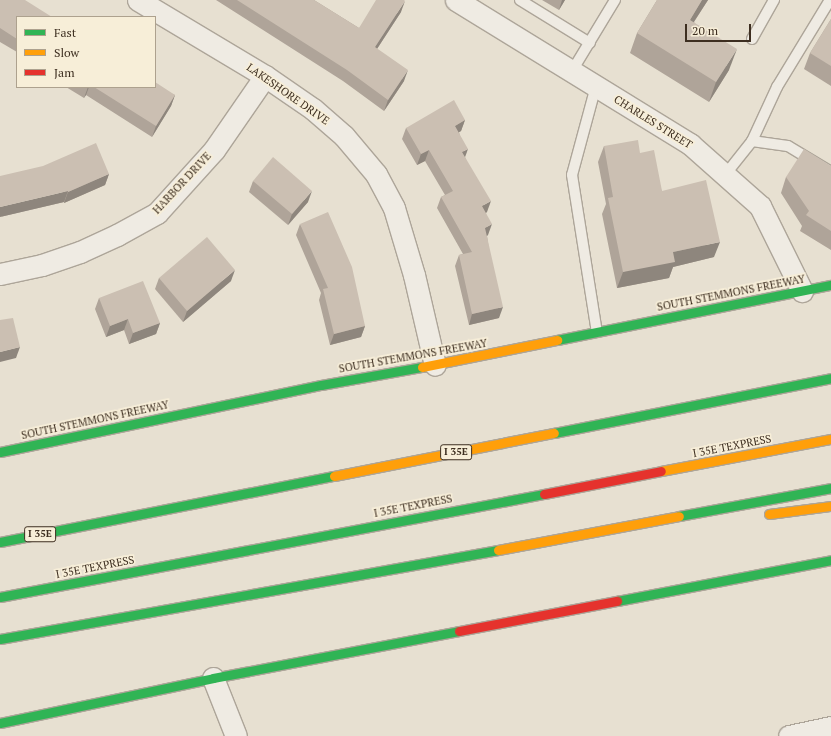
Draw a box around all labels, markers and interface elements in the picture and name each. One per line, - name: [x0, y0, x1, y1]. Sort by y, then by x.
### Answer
- legend: [16, 16, 156, 88]
- scale bar: [687, 16, 753, 42]
- text: 20 m: [692, 23, 718, 38]
- text: Fast: [54, 25, 76, 40]
- text: Slow: [54, 45, 79, 60]
- street label: LAKESHORE DRIVE: [244, 61, 332, 127]
- text: Jam: [54, 65, 75, 80]
- street label: CHARLES STREET: [611, 93, 695, 151]
- street label: HARBOR DRIVE: [150, 149, 214, 217]
- street label: SOUTH STEMMONS FREEWAY: [656, 272, 806, 314]
- street label: SOUTH STEMMONS FREEWAY: [338, 336, 488, 376]
- street label: SOUTH STEMMONS FREEWAY: [20, 398, 170, 442]
- street label: I 35E TEXPRESS: [692, 432, 772, 460]
- road number: I 35E: [440, 444, 472, 460]
- street label: I 35E TEXPRESS: [373, 492, 453, 520]
- road number: I 35E: [24, 526, 56, 542]
- street label: I 35E TEXPRESS: [55, 553, 135, 581]

